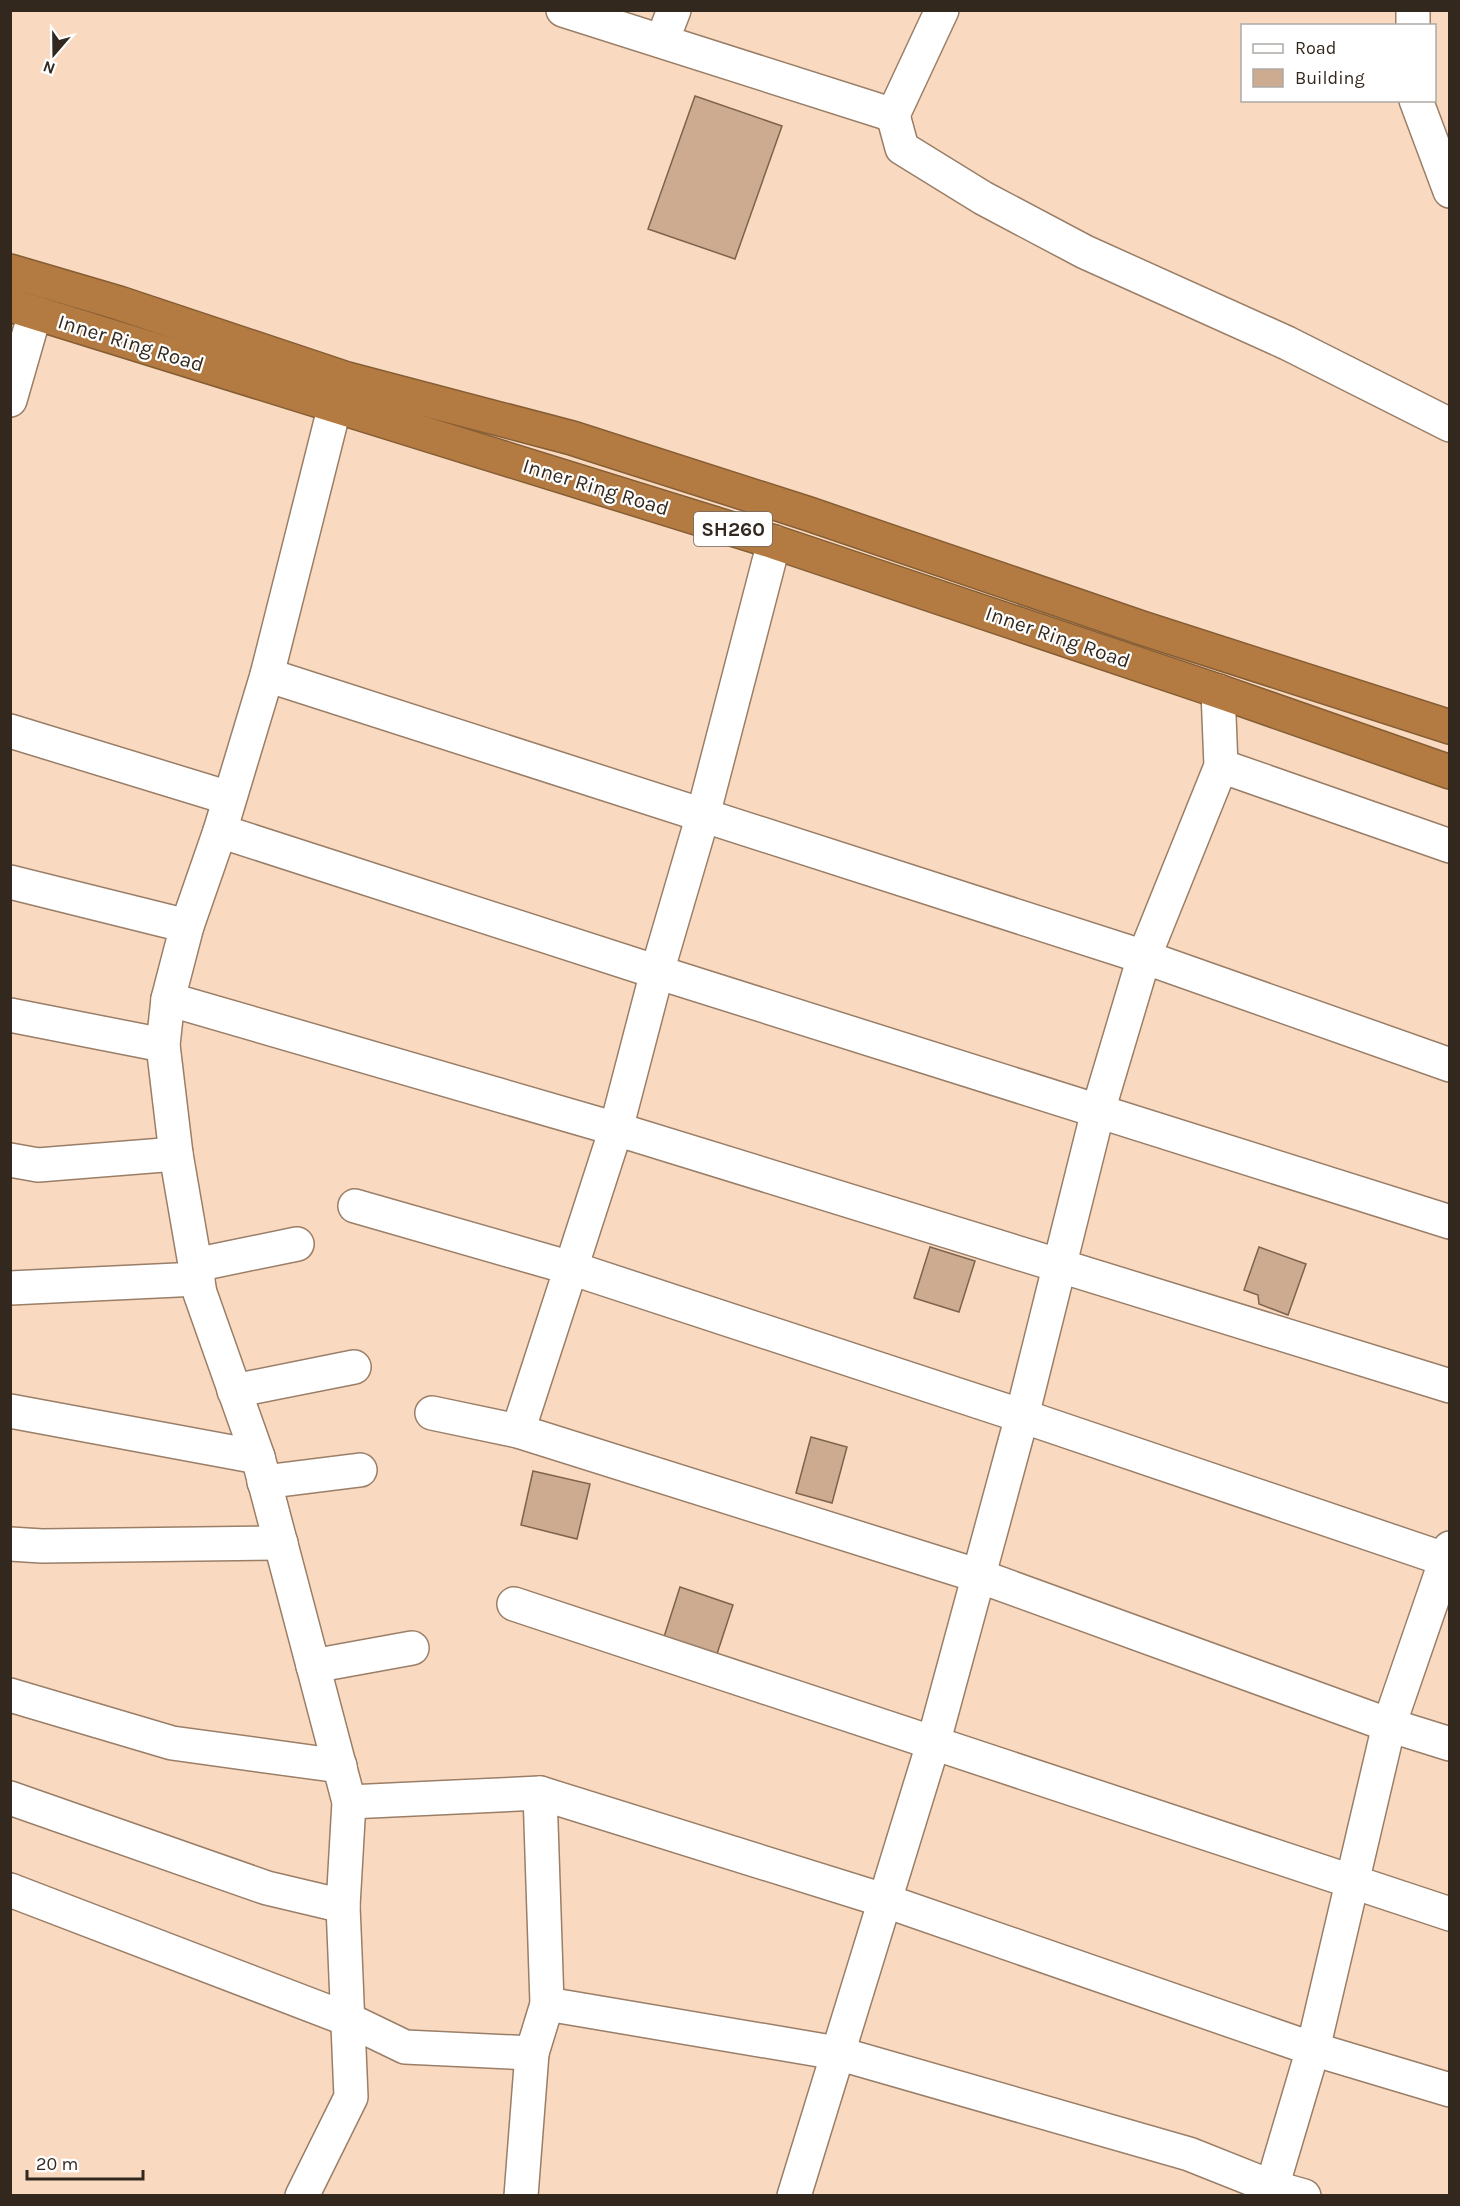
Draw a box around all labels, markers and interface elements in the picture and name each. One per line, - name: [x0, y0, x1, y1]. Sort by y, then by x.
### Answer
- north arrow: [24, 24, 84, 84]
- legend: [1241, 24, 1436, 102]
- text: Road: [1295, 37, 1336, 59]
- text: N: [40, 57, 58, 79]
- text: Building: [1295, 67, 1365, 89]
- street label: Inner Ring Road: [55, 309, 207, 377]
- street label: Inner Ring Road: [520, 453, 672, 521]
- road number: SH260: [694, 512, 772, 546]
- street label: Inner Ring Road: [982, 601, 1134, 673]
- scale bar: [27, 2143, 142, 2181]
- text: 20 m: [36, 2153, 78, 2175]

